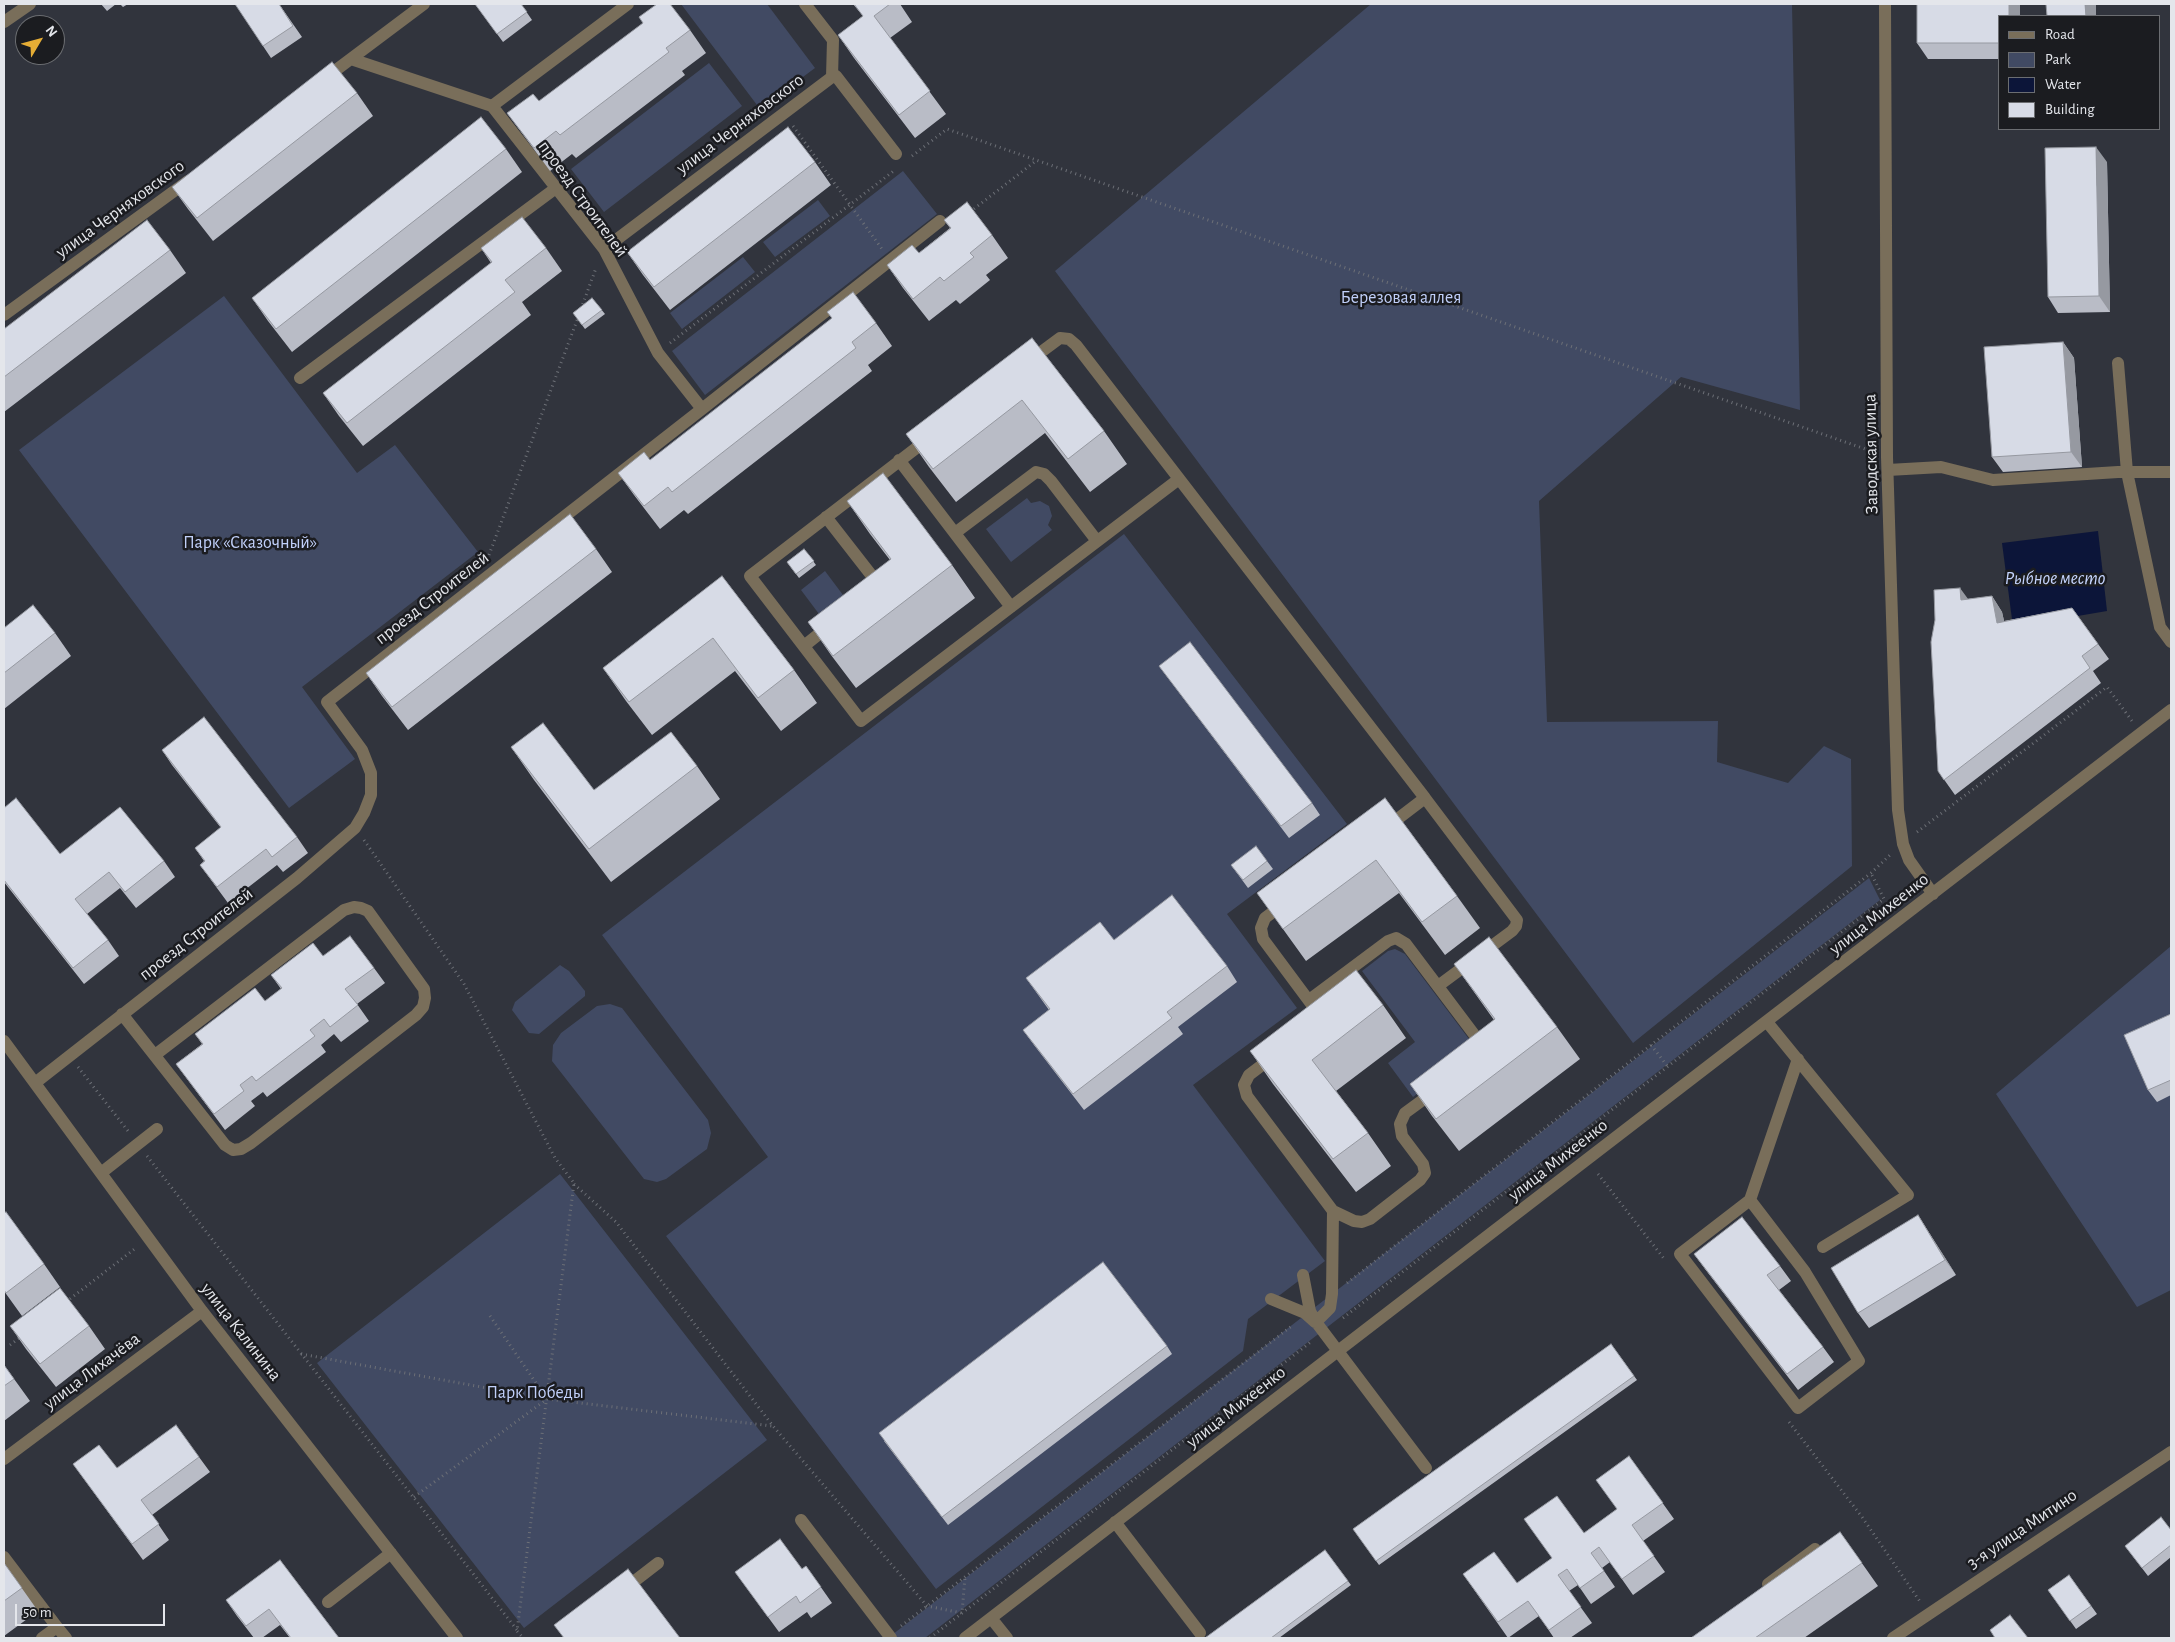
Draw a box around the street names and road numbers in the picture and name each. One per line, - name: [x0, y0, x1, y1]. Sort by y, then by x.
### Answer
- street label: улица Черняховского: [672, 69, 808, 179]
- street label: проезд Строителей: [533, 137, 633, 261]
- street label: улица Черняховского: [51, 155, 189, 263]
- street label: Заводская улица: [1859, 394, 1883, 514]
- street label: проезд Строителей: [371, 547, 493, 649]
- street label: улица Михеенко: [1825, 868, 1933, 960]
- street label: проезд Строителей: [135, 883, 257, 985]
- street label: улица Михеенко: [1504, 1114, 1612, 1206]
- street label: улица Калинина: [196, 1279, 286, 1385]
- street label: улица Лихачёва: [40, 1328, 144, 1414]
- street label: улица Михеенко: [1182, 1361, 1290, 1453]
- street label: 3-я улица Митино: [1963, 1484, 2081, 1574]

